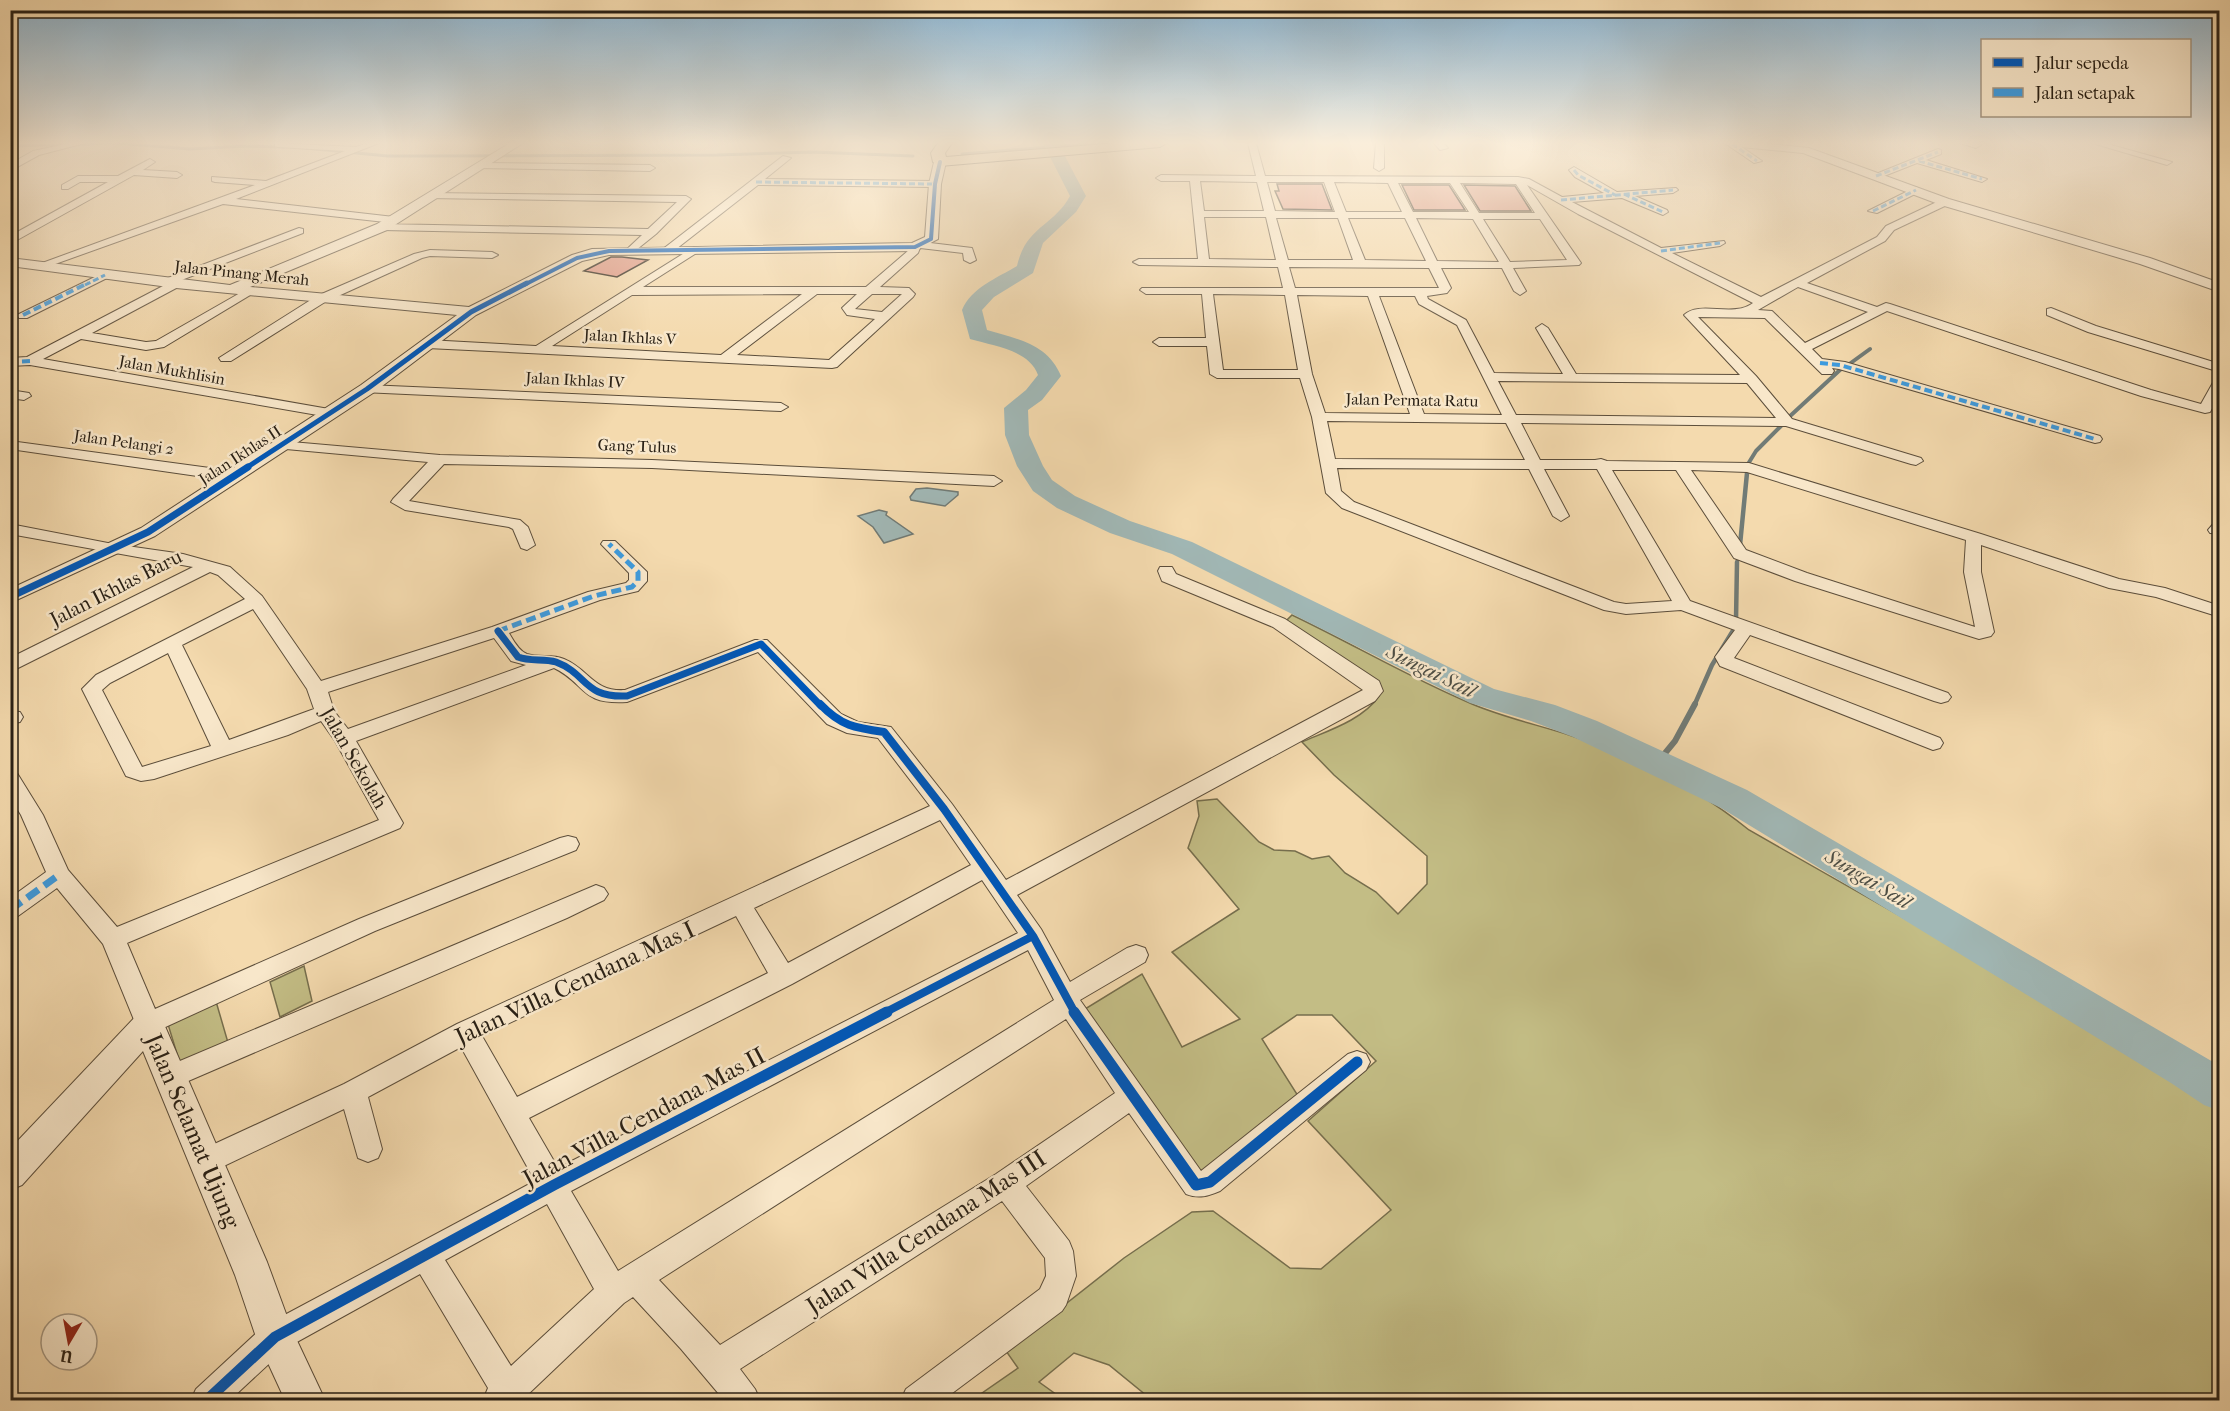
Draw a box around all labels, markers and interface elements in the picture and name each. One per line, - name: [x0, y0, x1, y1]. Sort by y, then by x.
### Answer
- legend: [1981, 39, 2191, 117]
- text: Jalur sepeda: [2033, 53, 2129, 74]
- text: Jalan setapak: [2033, 83, 2136, 104]
- street label: Jalan Pinang Merah: [172, 256, 310, 290]
- street label: Jalan Ikhlas V: [581, 325, 677, 349]
- street label: Jalan Mukhlisin: [115, 351, 227, 389]
- street label: Jalan Ikhlas IV: [523, 368, 625, 392]
- street label: Jalan Permata Ratu: [1343, 389, 1479, 411]
- street label: Jalan Ikhlas II: [193, 421, 285, 490]
- street label: Jalan Pelangi 2: [71, 425, 175, 458]
- street label: Gang Tulus: [597, 435, 677, 457]
- street label: Jalan Ikhlas Baru: [44, 545, 186, 632]
- water label: Sungai Sail: [1382, 639, 1482, 704]
- street label: Jalan Sekolah: [315, 702, 393, 813]
- water label: Sungai Sail: [1820, 844, 1918, 915]
- street label: Jalan Villa Cendana Mas I: [449, 915, 699, 1052]
- street label: Jalan Selamat Ujung: [139, 1028, 247, 1233]
- street label: Jalan Villa Cendana Mas II: [516, 1041, 770, 1194]
- street label: Jalan Villa Cendana Mas III: [799, 1144, 1051, 1321]
- north arrow: [39, 1312, 99, 1372]
- text: U: [58, 1346, 75, 1367]

